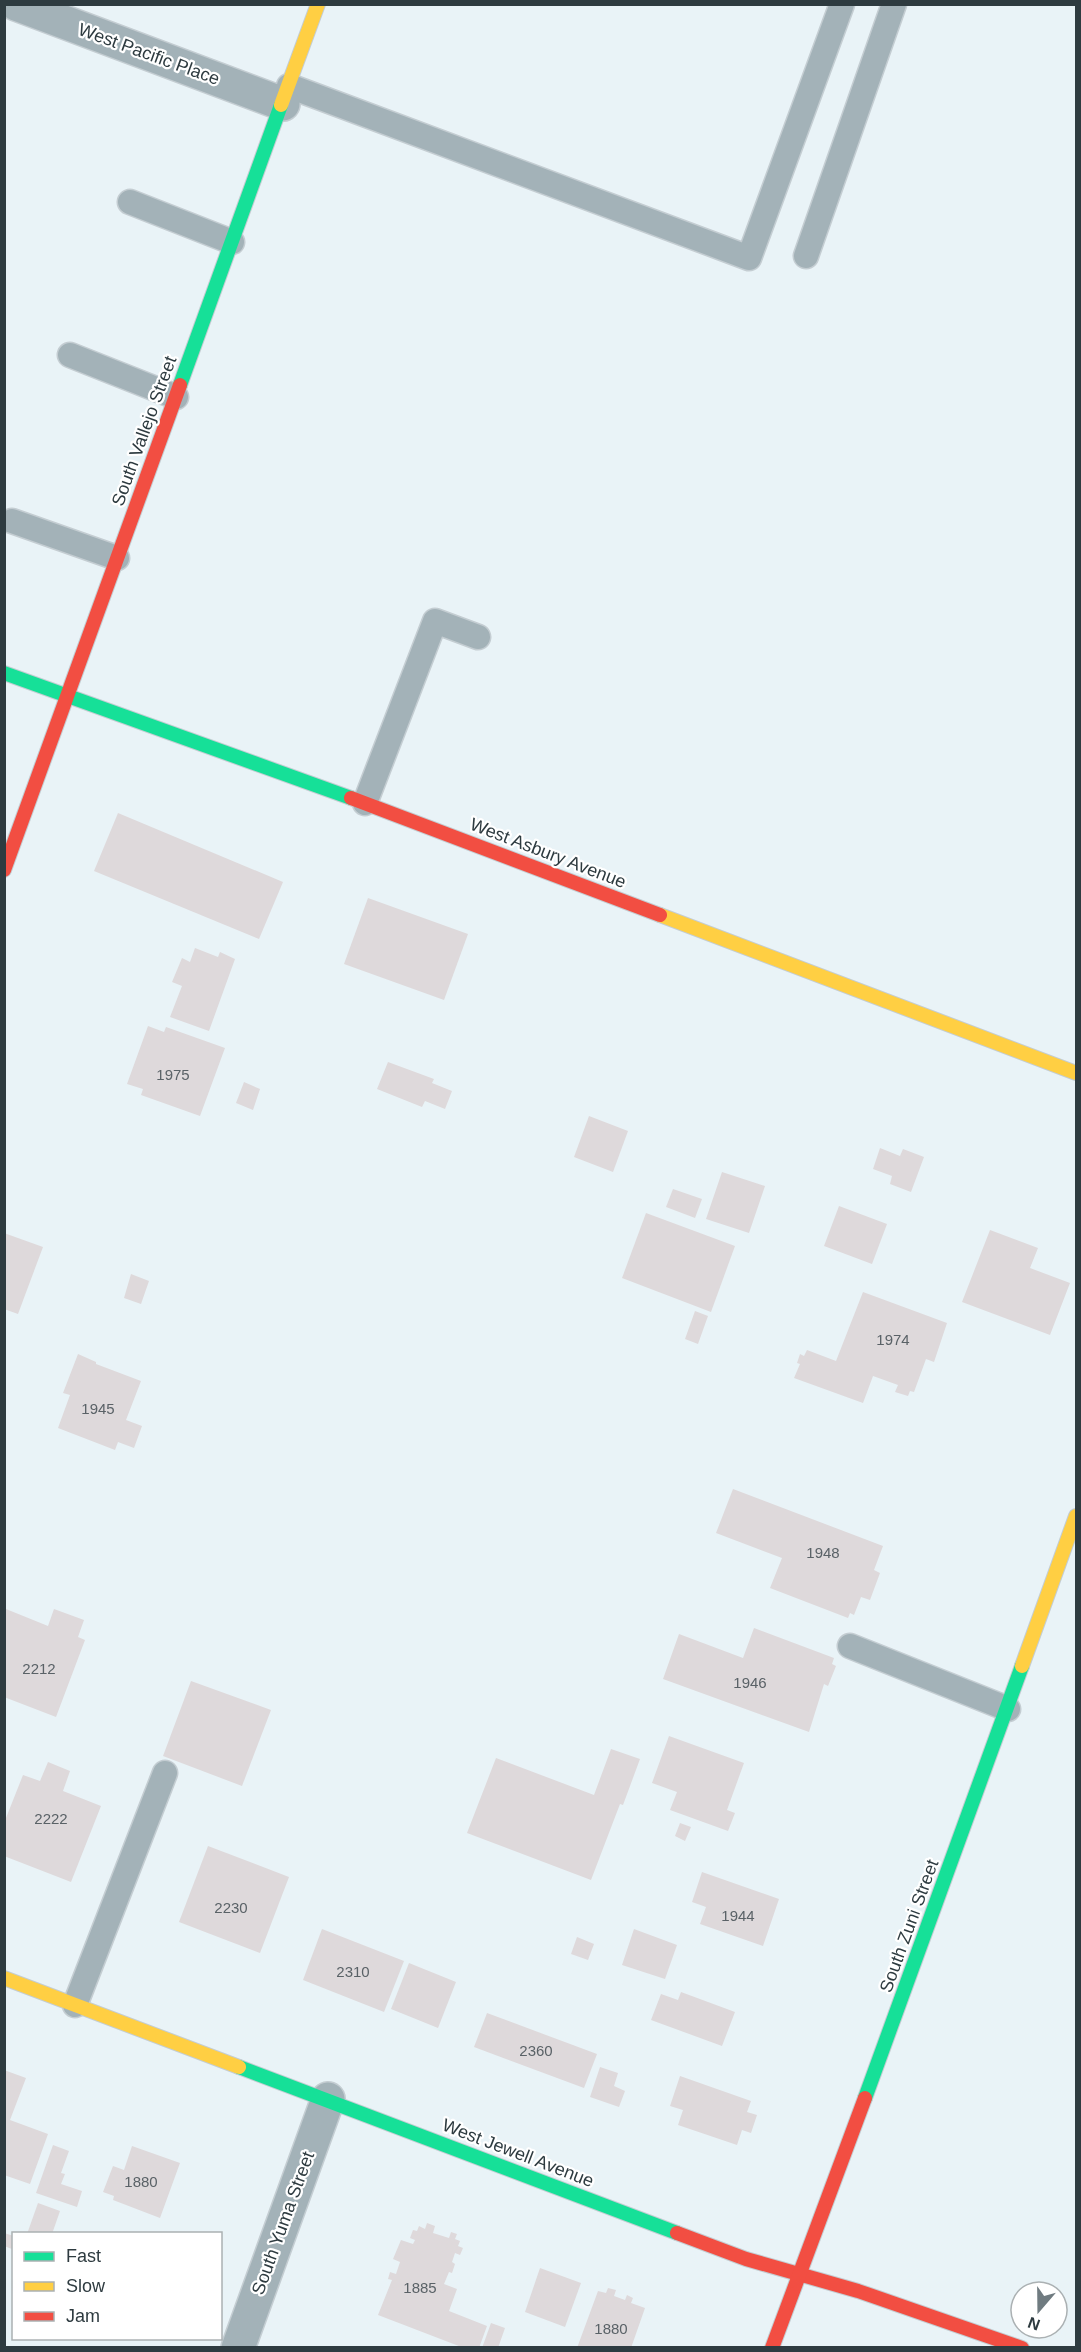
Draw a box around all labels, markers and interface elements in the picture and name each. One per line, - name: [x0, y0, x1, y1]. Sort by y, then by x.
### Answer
- street label: West Pacific Place: [76, 19, 222, 89]
- street label: South Vallejo Street: [108, 353, 180, 509]
- street label: West Asbury Avenue: [467, 814, 629, 892]
- house number: 1975: [156, 1066, 190, 1083]
- house number: 1974: [876, 1331, 910, 1348]
- house number: 1945: [81, 1400, 115, 1417]
- house number: 1948: [806, 1544, 840, 1561]
- house number: 2212: [22, 1660, 56, 1677]
- house number: 1946: [733, 1674, 767, 1691]
- house number: 2222: [34, 1810, 68, 1827]
- street label: South Zuni Street: [876, 1857, 942, 1995]
- house number: 2230: [214, 1899, 248, 1916]
- house number: 1944: [721, 1907, 755, 1924]
- house number: 2310: [336, 1963, 370, 1980]
- house number: 2360: [519, 2042, 553, 2059]
- street label: West Jewell Avenue: [440, 2115, 596, 2191]
- street label: South Yuma Street: [248, 2149, 318, 2297]
- house number: 1880: [124, 2173, 158, 2190]
- legend: [12, 2232, 222, 2340]
- text: Fast: [66, 2246, 101, 2266]
- text: Slow: [66, 2276, 106, 2296]
- house number: 1885: [403, 2279, 437, 2296]
- north arrow: [1009, 2280, 1069, 2340]
- text: Jam: [66, 2306, 100, 2326]
- text: N: [1026, 2314, 1042, 2334]
- house number: 1880: [594, 2320, 628, 2337]

